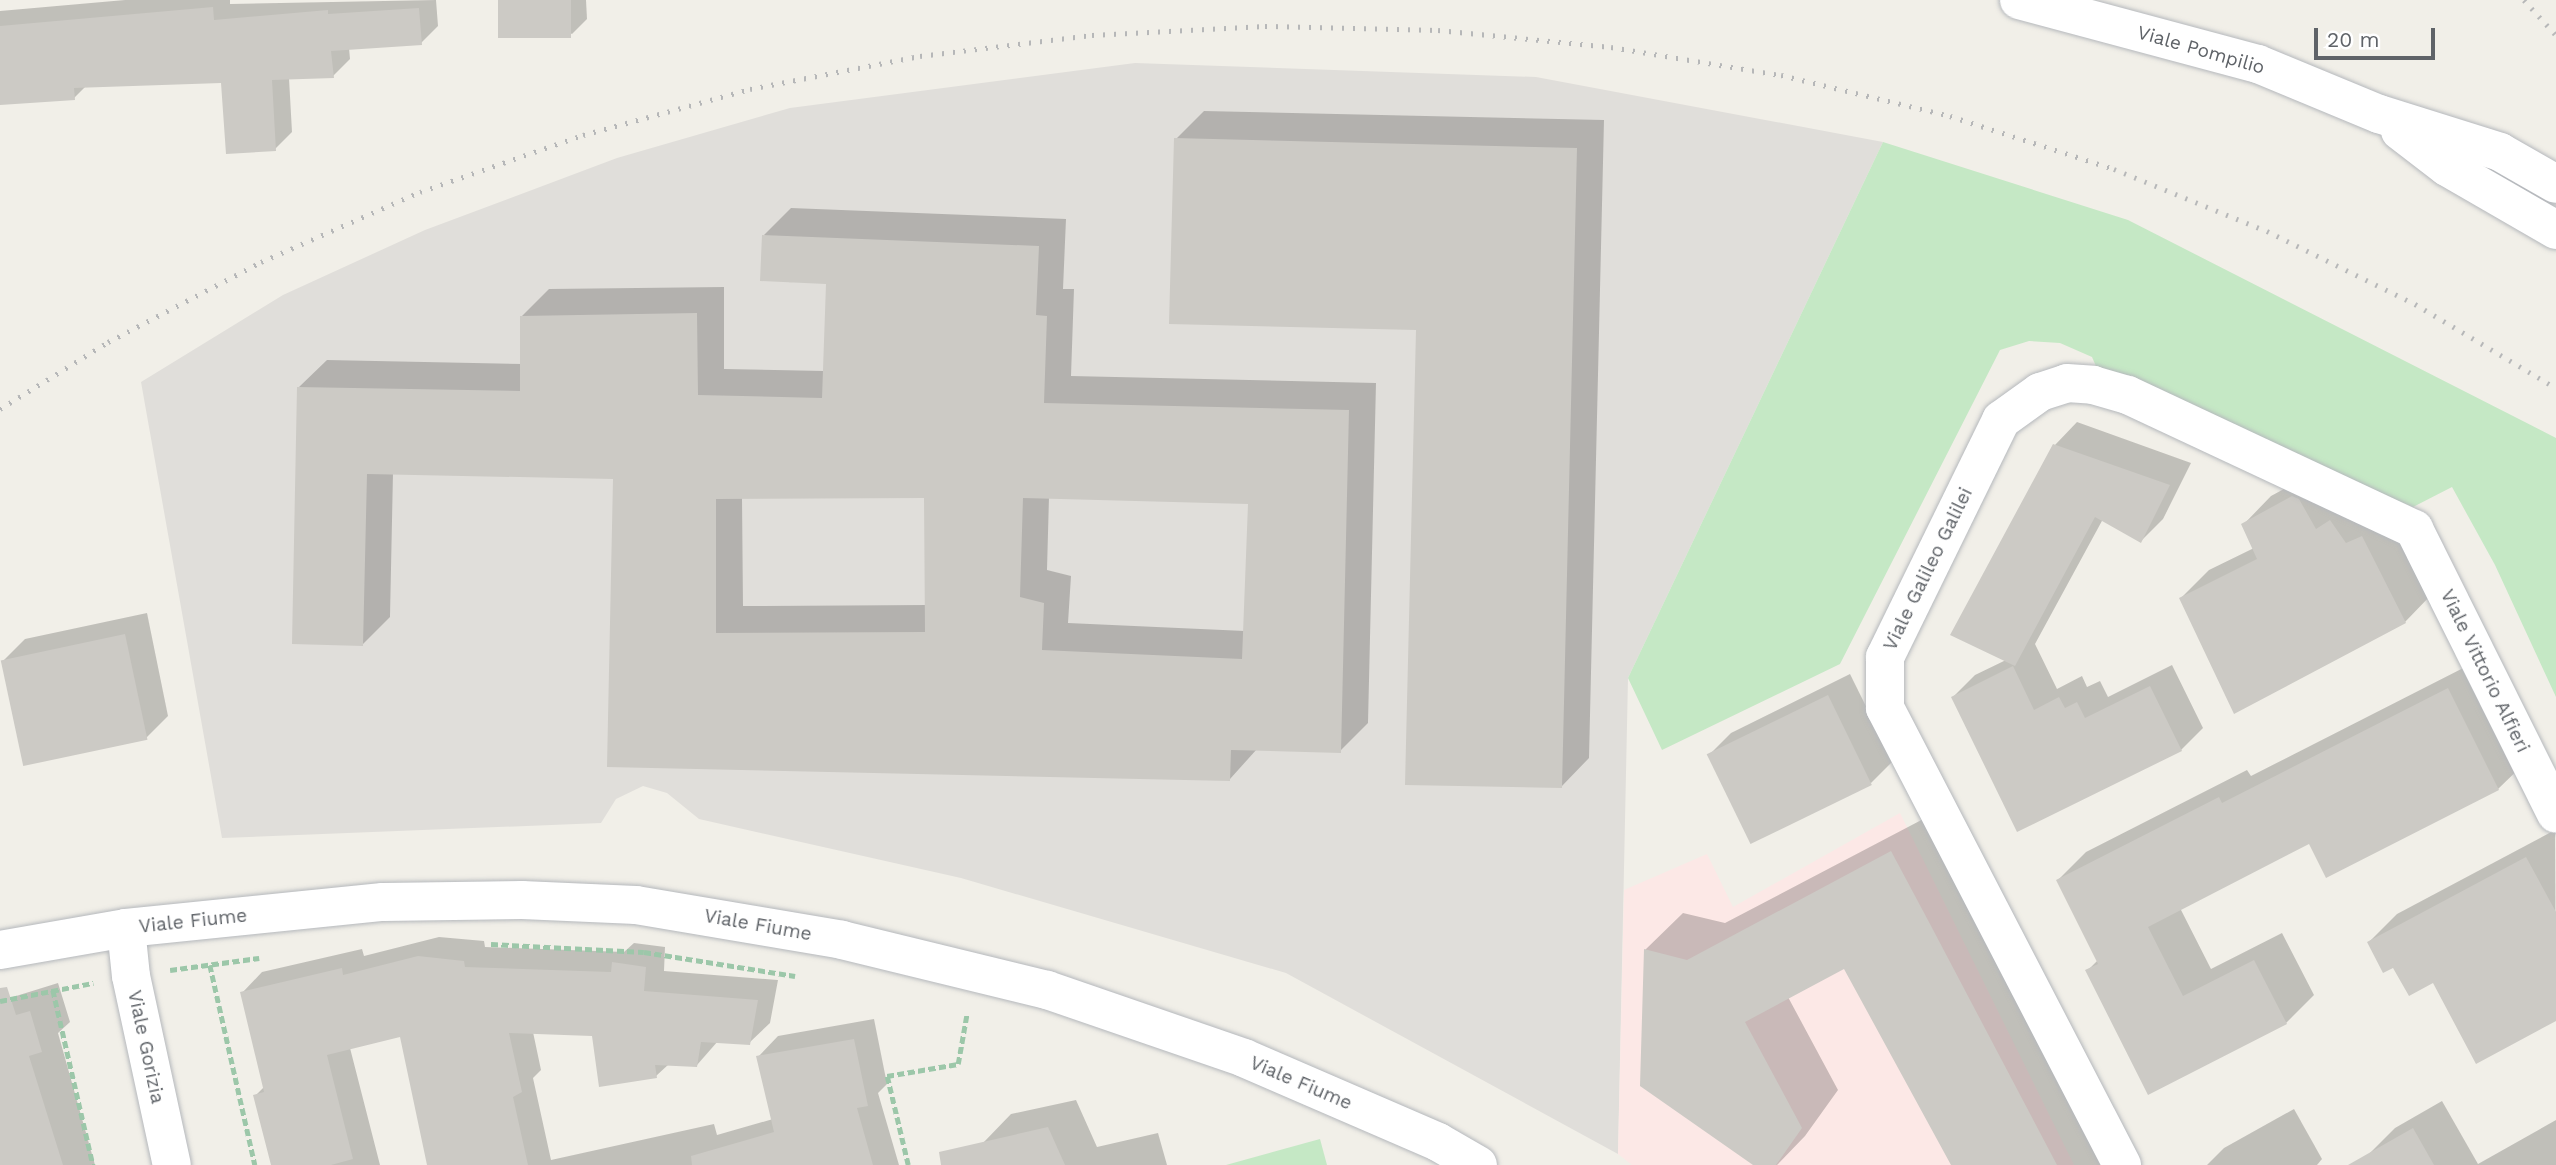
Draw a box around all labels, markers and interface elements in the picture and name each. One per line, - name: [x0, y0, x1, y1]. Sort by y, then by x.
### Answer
- scale bar: [2318, 14, 2439, 58]
- street label: Viale Pompilio: [2135, 21, 2267, 79]
- text: 20 m: [2327, 27, 2379, 52]
- street label: Viale Galileo Galilei: [1879, 484, 1977, 654]
- street label: Viale Vittorio Alfieri: [2435, 585, 2535, 757]
- street label: Viale Fiume: [138, 904, 248, 938]
- street label: Viale Fiume: [702, 904, 814, 946]
- street label: Viale Gorizia: [123, 988, 169, 1106]
- street label: Viale Fiume: [1246, 1051, 1356, 1115]

